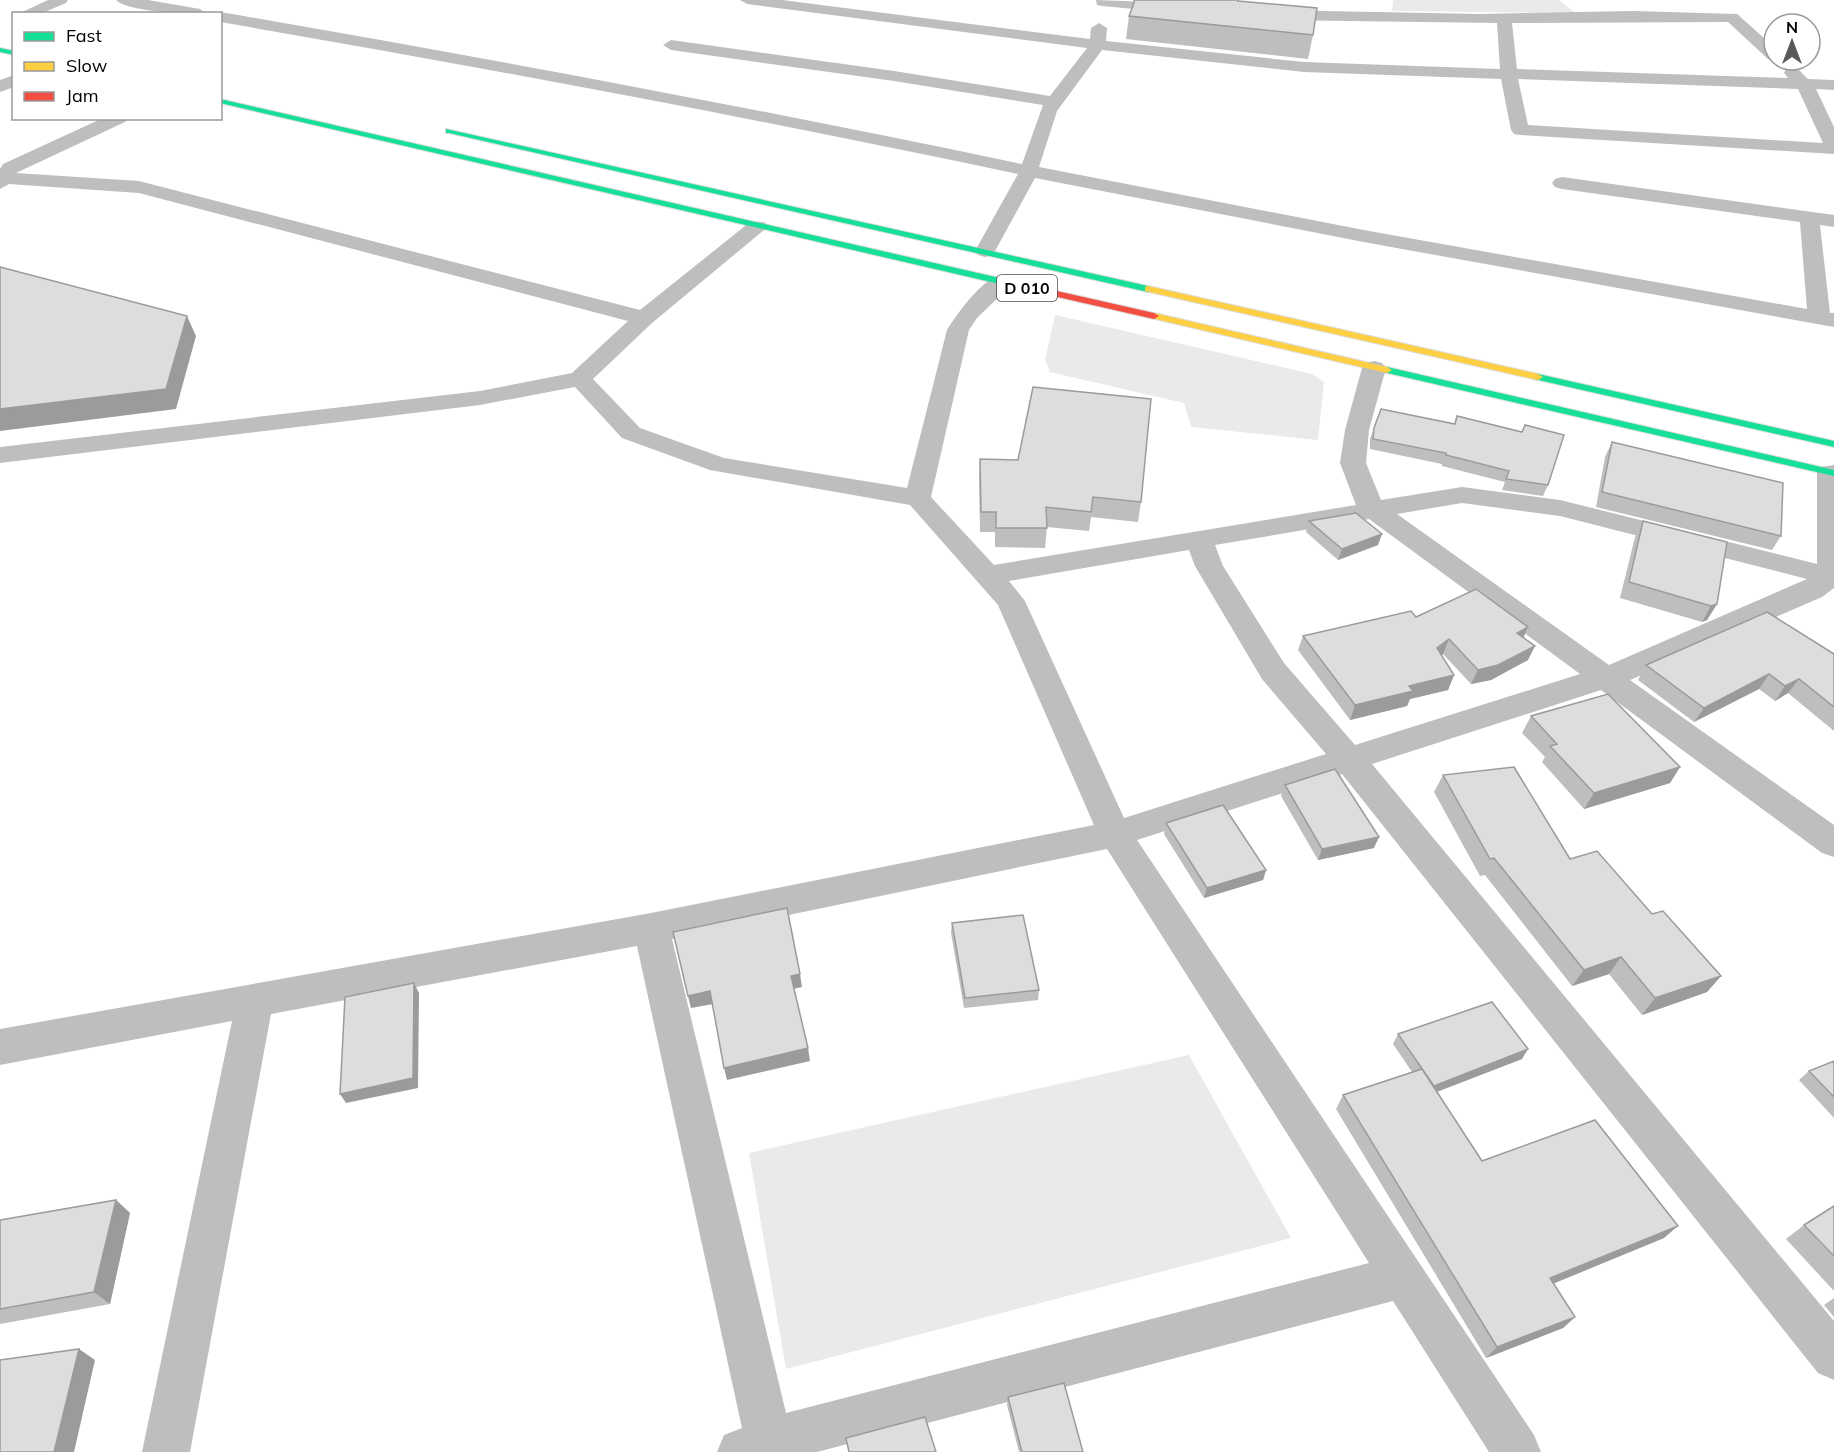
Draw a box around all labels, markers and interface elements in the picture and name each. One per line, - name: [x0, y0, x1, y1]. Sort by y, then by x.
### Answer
- legend: [12, 12, 222, 120]
- north arrow: [1762, 12, 1822, 72]
- text: N: [1786, 17, 1798, 37]
- text: Fast: [66, 24, 102, 47]
- text: Slow: [66, 54, 108, 77]
- text: Jam: [66, 84, 99, 107]
- road number: D 010: [997, 275, 1057, 301]

